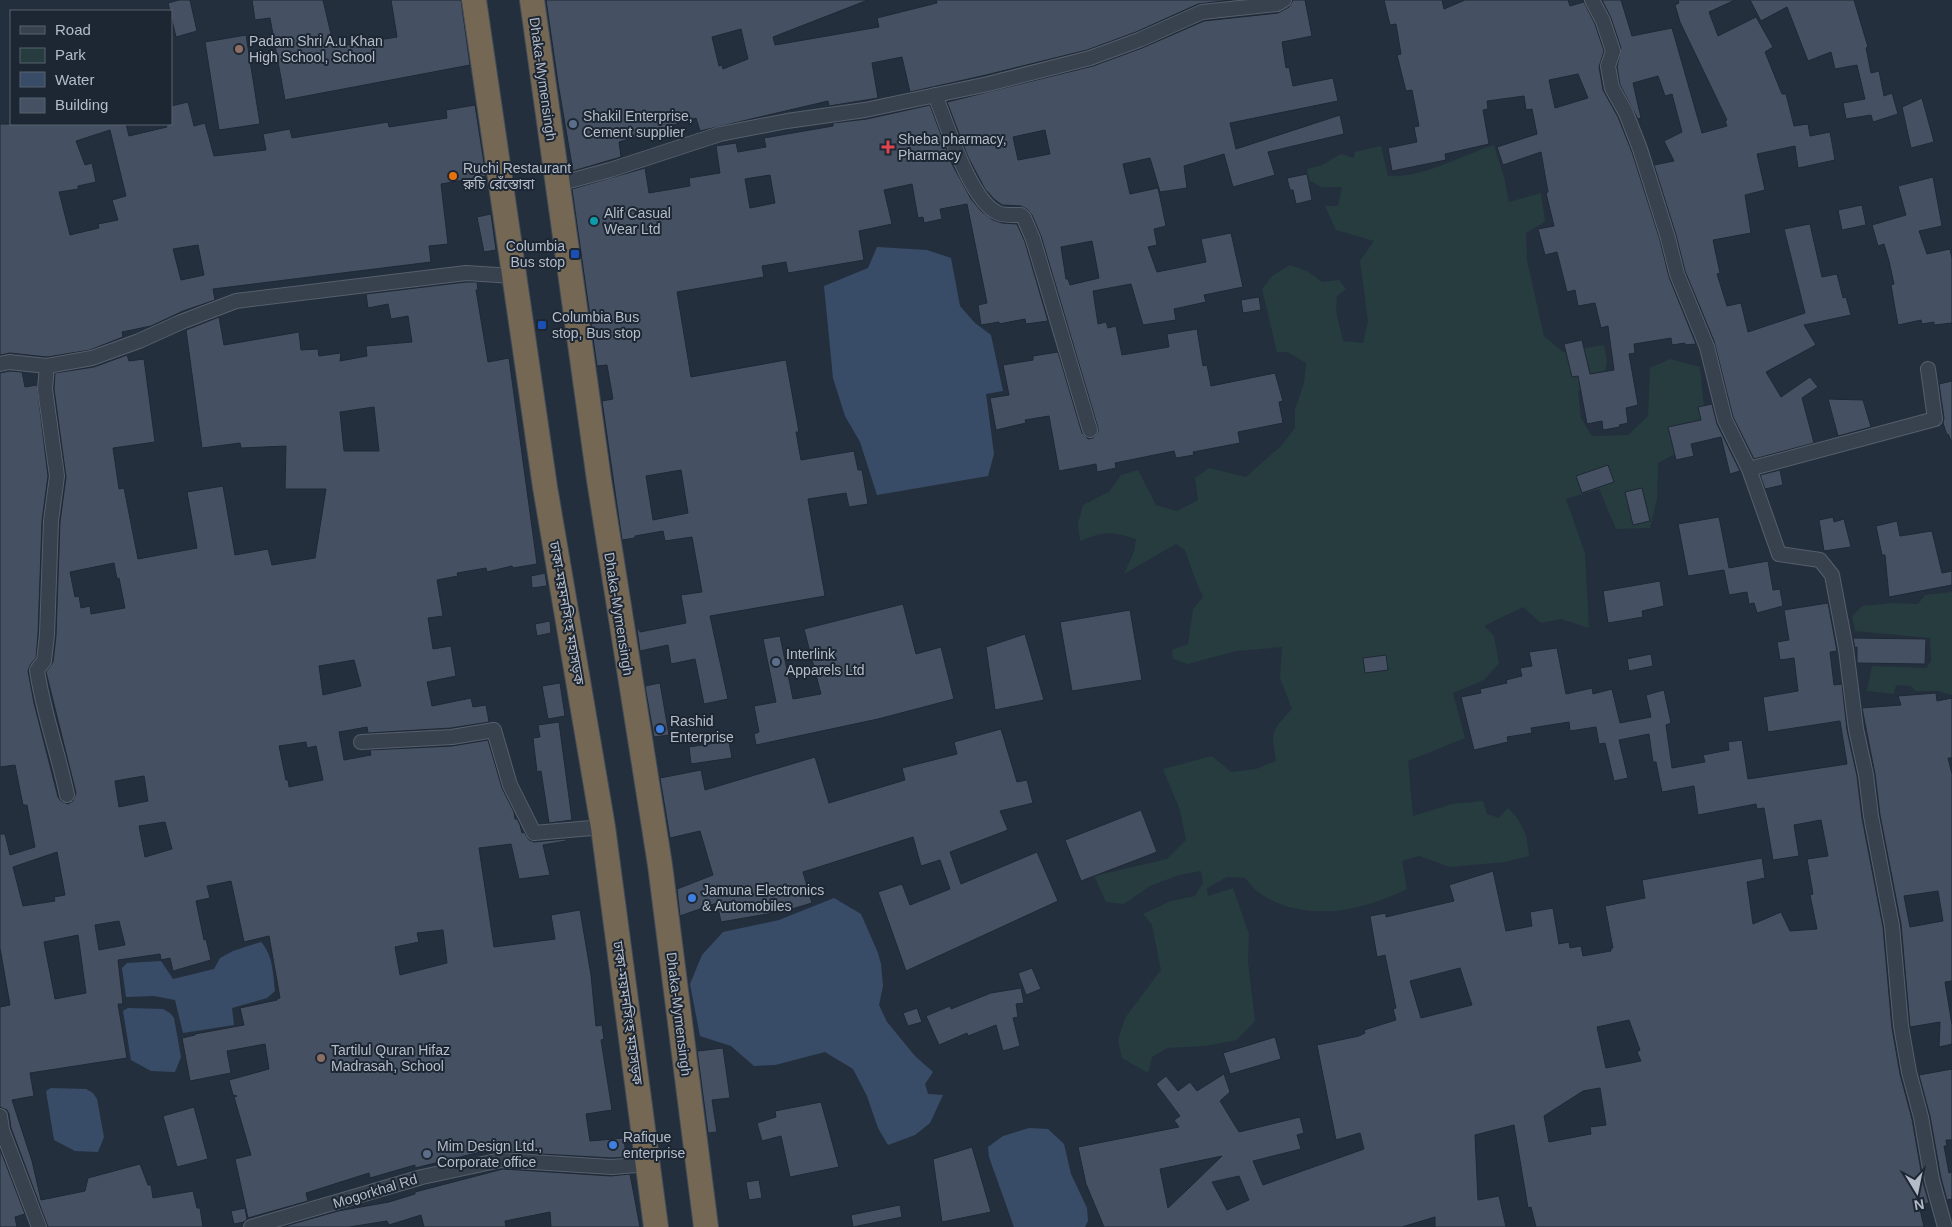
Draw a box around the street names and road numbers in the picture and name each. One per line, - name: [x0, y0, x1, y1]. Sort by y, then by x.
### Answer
- street label: Dhaka-Mymensingh: [526, 16, 560, 142]
- street label: ঢাকা-ময়মনসিংহ মহাসড়ক: [546, 539, 588, 687]
- street label: Dhaka-Mymensingh: [601, 551, 637, 677]
- street label: ঢাকা-ময়মনসিংহ মহাসড়ক: [610, 939, 646, 1087]
- street label: Dhaka-Mymensingh: [663, 951, 695, 1077]
- street label: Mogorkhal Rd: [331, 1171, 419, 1211]

